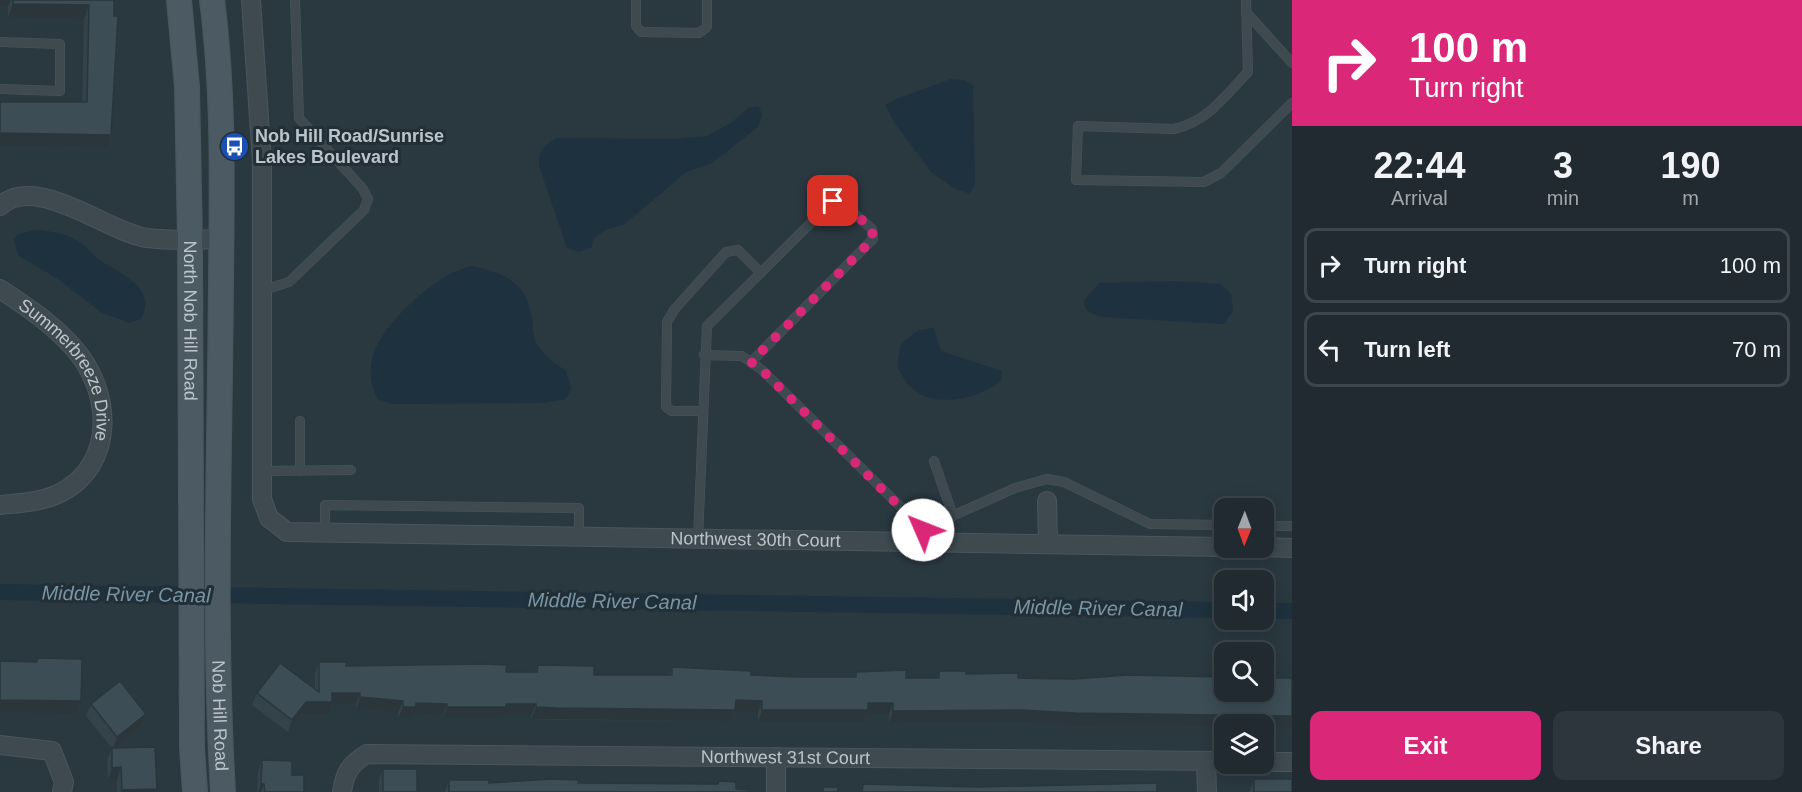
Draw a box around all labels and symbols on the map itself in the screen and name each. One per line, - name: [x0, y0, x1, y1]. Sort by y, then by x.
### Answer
- place label: Nob Hill Road/Sunrise Lakes Boulevard: [255, 126, 444, 167]
- bus stop icon: Nob Hill Road/Sunrise Lakes Boulevard: [218, 130, 250, 162]
- pin: [807, 175, 858, 226]
- street label: North Nob Hill Road: [180, 240, 201, 401]
- street label: Summerbreeze Drive: [15, 295, 113, 443]
- position arrow: [891, 498, 955, 562]
- north arrow: [1214, 498, 1274, 558]
- street label: Northwest 30th Court: [670, 528, 841, 551]
- water label: Middle River Canal: [41, 582, 211, 606]
- water label: Middle River Canal: [527, 589, 697, 613]
- water label: Middle River Canal: [1013, 596, 1183, 620]
- street label: Nob Hill Road: [208, 660, 232, 772]
- street label: Northwest 31st Court: [701, 747, 870, 768]

